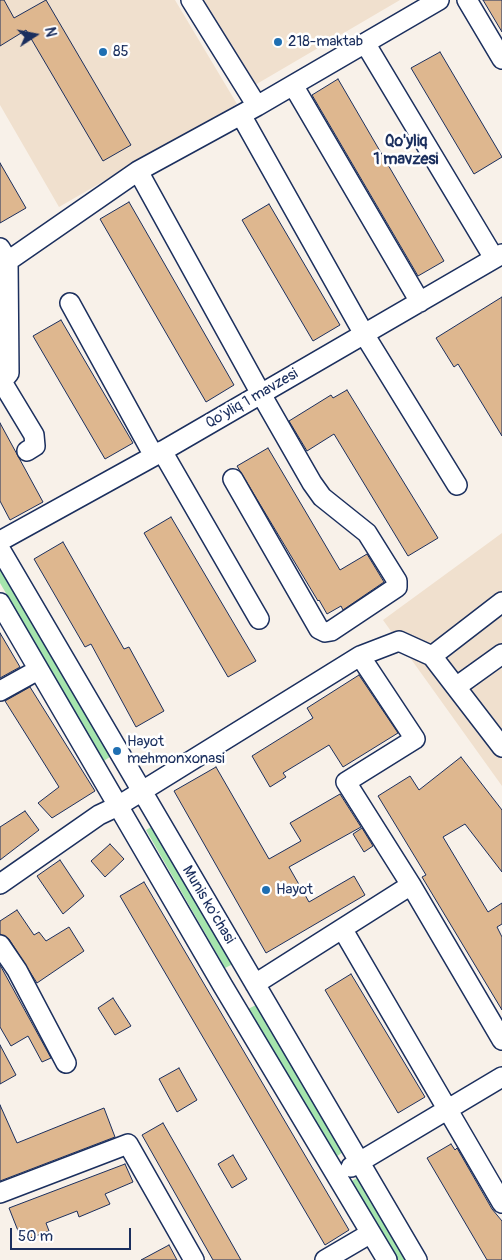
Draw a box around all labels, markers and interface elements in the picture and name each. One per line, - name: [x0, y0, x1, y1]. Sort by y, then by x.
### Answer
- north arrow: [10, 10, 60, 60]
- text: N: [41, 26, 59, 38]
- place label: 218-maktab: [288, 33, 363, 51]
- marker: 218-maktab: [272, 36, 284, 48]
- place label: 85: [113, 43, 129, 61]
- marker: 85: [97, 46, 109, 58]
- district label: Qo'yliq 1 mavzesi: [374, 132, 438, 170]
- street label: Qo'yliq 1 mavzesi: [203, 365, 301, 433]
- place label: Hayot mehmonxonasi: [127, 733, 225, 768]
- marker: Hayot mehmonxonasi: [111, 745, 123, 757]
- street label: Munis ko'chasi: [178, 863, 238, 947]
- place label: Hayot: [276, 881, 313, 899]
- marker: Hayot: [260, 884, 272, 896]
- scale bar: [12, 1218, 134, 1250]
- text: 50 m: [18, 1227, 53, 1246]

